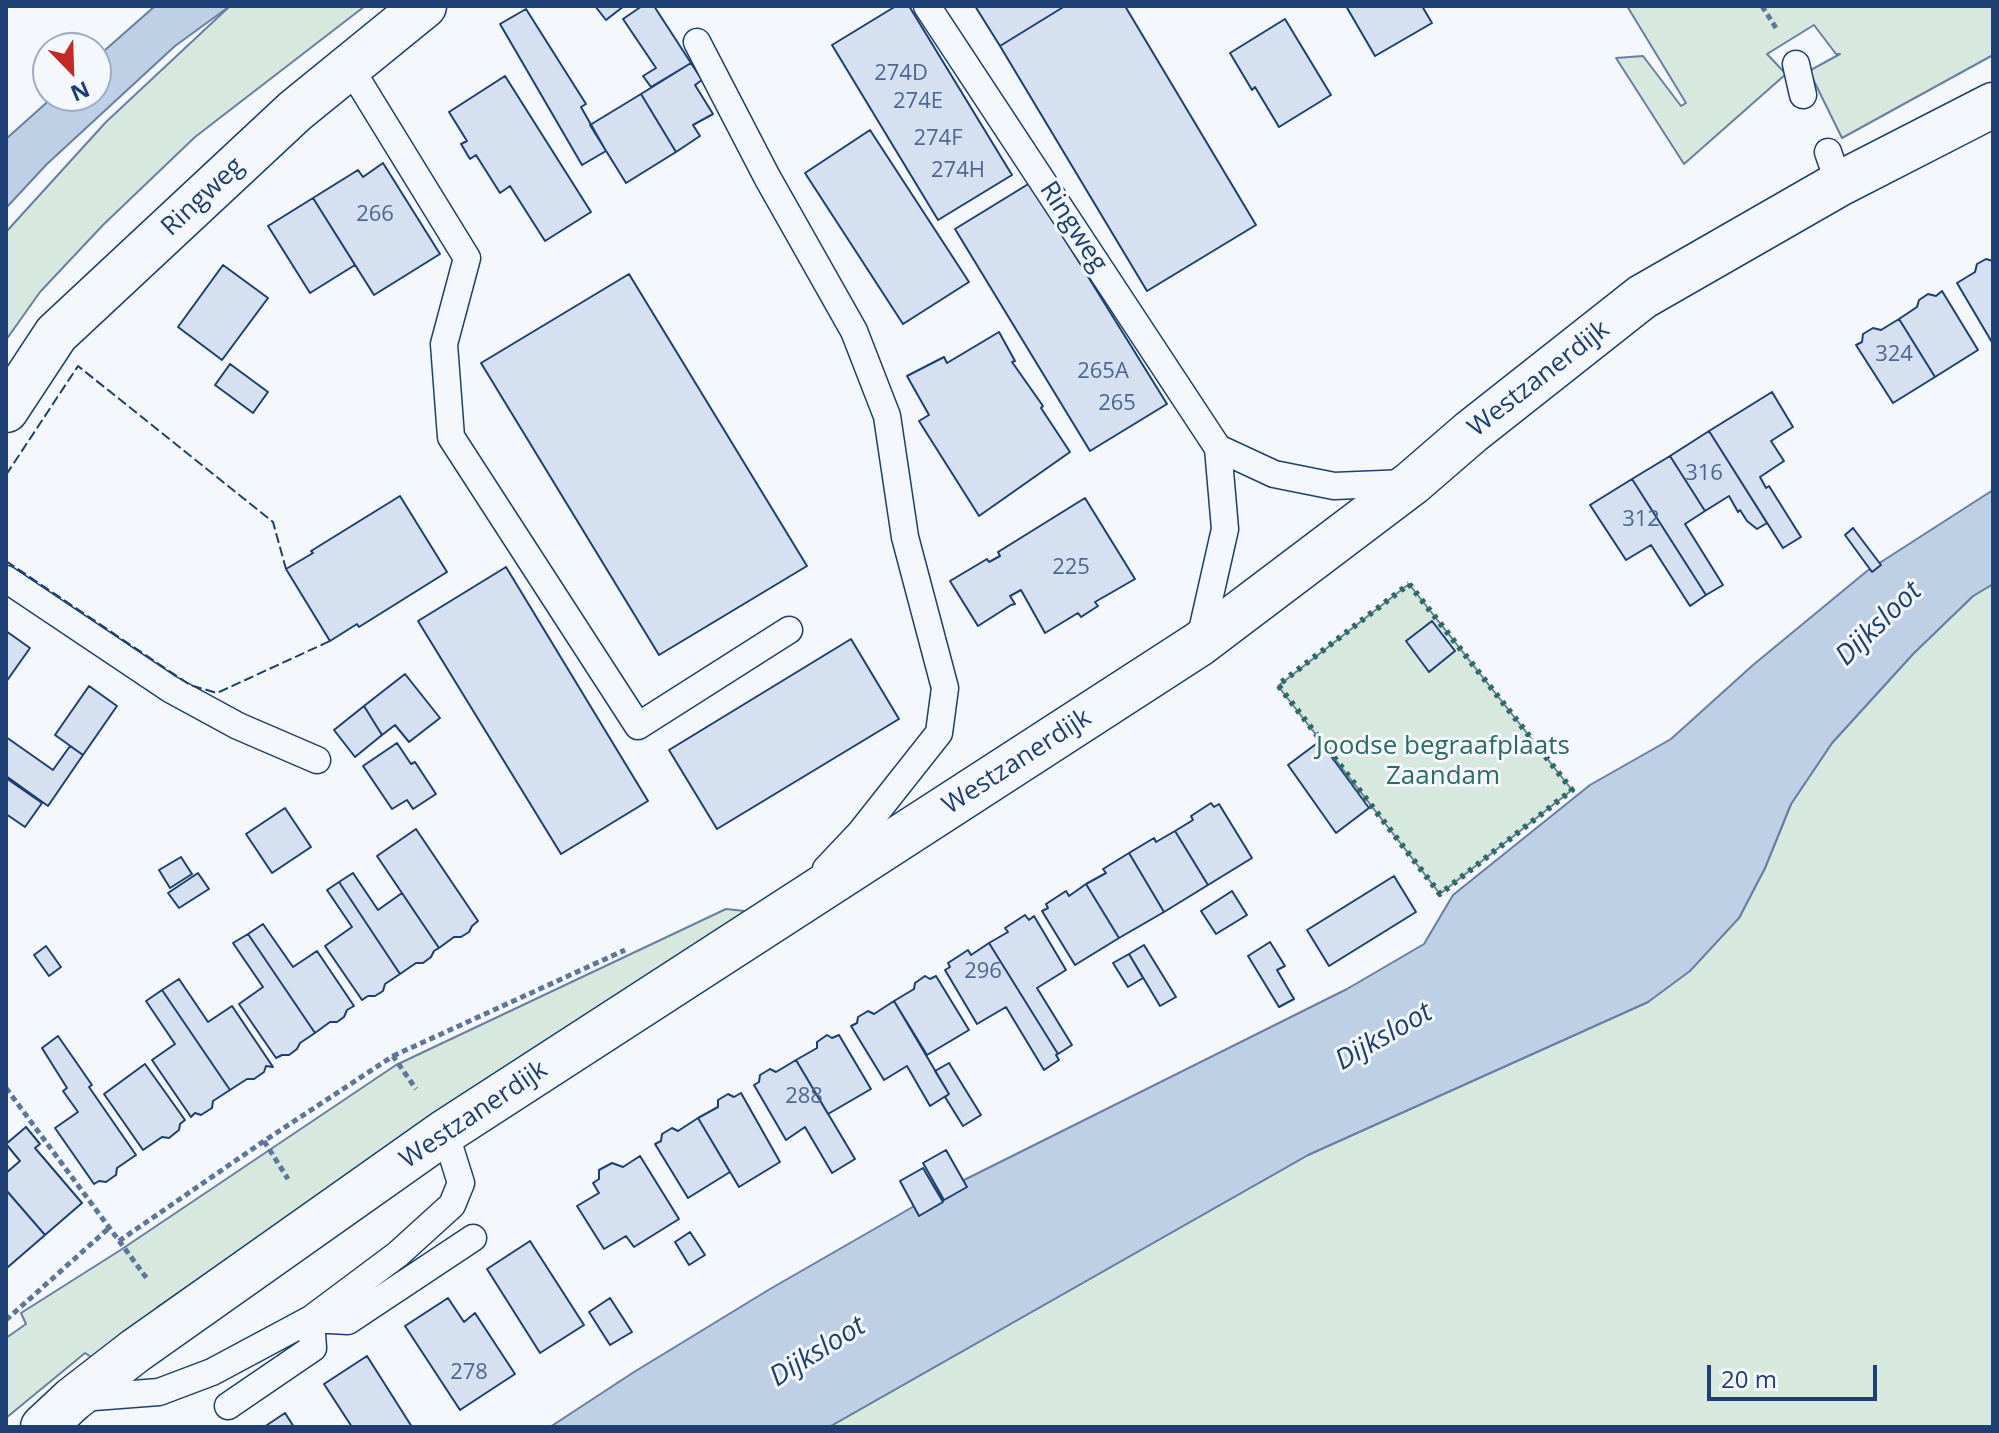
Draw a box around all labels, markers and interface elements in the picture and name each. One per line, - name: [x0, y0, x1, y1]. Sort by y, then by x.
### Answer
- north arrow: [32, 32, 112, 112]
- house number: 274D: [874, 61, 928, 87]
- text: N: [67, 75, 95, 110]
- house number: 274E: [893, 89, 943, 115]
- house number: 274F: [913, 126, 963, 152]
- street label: Ringweg: [155, 151, 251, 243]
- house number: 274H: [931, 158, 985, 184]
- street label: Ringweg: [1032, 176, 1114, 278]
- house number: 266: [356, 202, 394, 228]
- street label: Westzanerdijk: [1462, 314, 1616, 444]
- house number: 324: [1875, 342, 1913, 368]
- house number: 265A: [1077, 359, 1129, 385]
- house number: 265: [1098, 391, 1136, 417]
- house number: 316: [1685, 461, 1723, 487]
- house number: 312: [1622, 507, 1660, 533]
- house number: 225: [1052, 555, 1090, 581]
- water label: Dijksloot: [1829, 575, 1929, 673]
- street label: Westzanerdijk: [937, 702, 1097, 822]
- park label: Joodse begraafplaats Zaandam: [1316, 731, 1570, 792]
- house number: 296: [964, 959, 1002, 985]
- water label: Dijksloot: [1330, 996, 1438, 1078]
- street label: Westzanerdijk: [394, 1054, 554, 1176]
- house number: 288: [785, 1084, 823, 1110]
- water label: Dijksloot: [764, 1310, 872, 1394]
- scale bar: [1711, 1349, 1881, 1399]
- house number: 278: [450, 1360, 488, 1386]
- text: 20 m: [1721, 1362, 1777, 1395]

